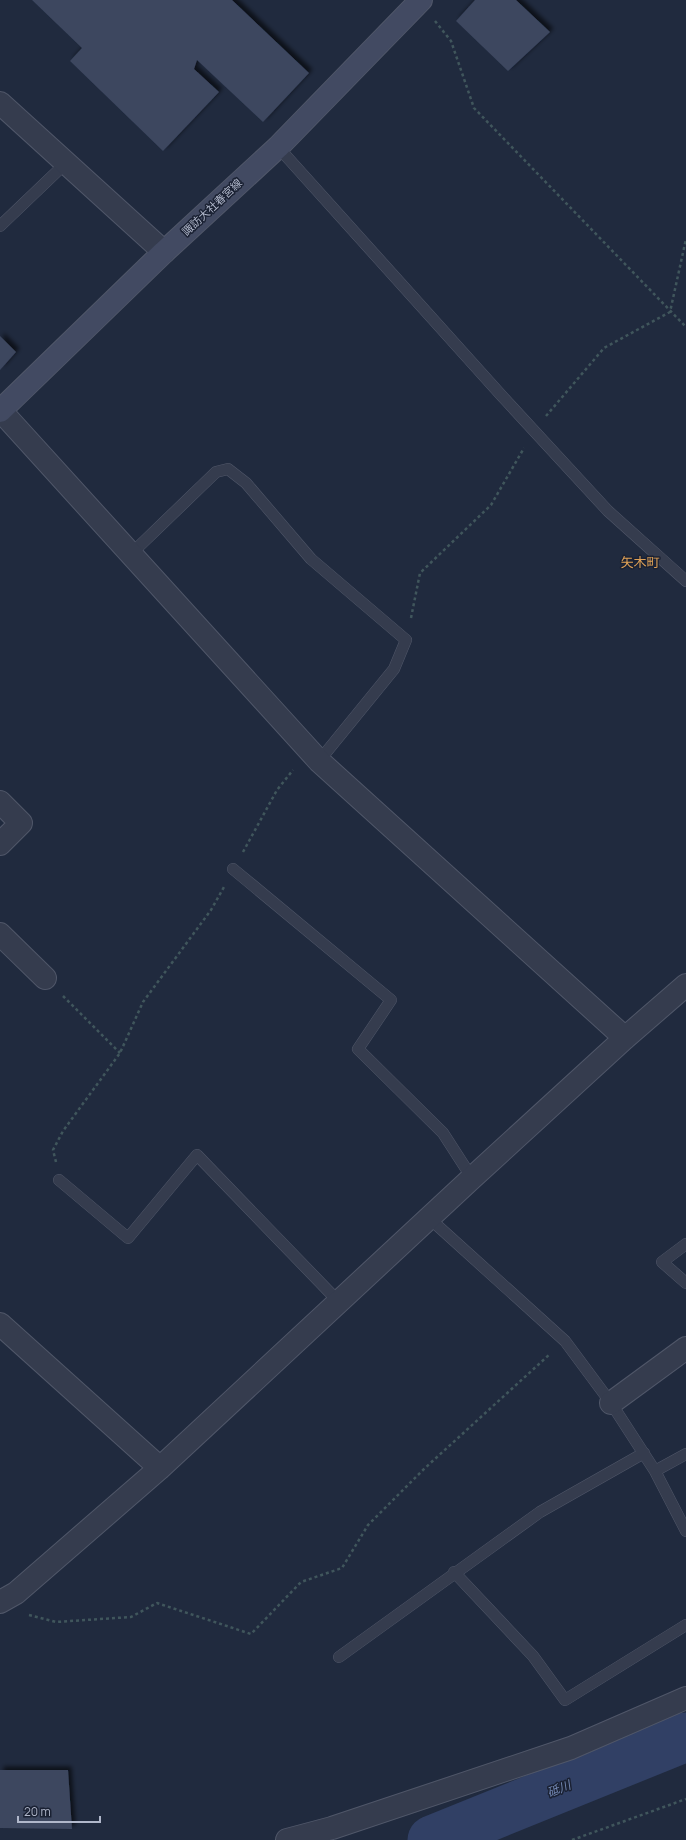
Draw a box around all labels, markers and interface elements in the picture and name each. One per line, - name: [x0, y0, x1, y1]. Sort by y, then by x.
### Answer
- street label: 諏訪大社春宮線: [178, 175, 245, 238]
- district label: 矢木町: [620, 553, 660, 571]
- water label: 砥川: [544, 1775, 575, 1801]
- scale bar: [18, 1798, 100, 1824]
- text: 20 m: [24, 1803, 51, 1820]

